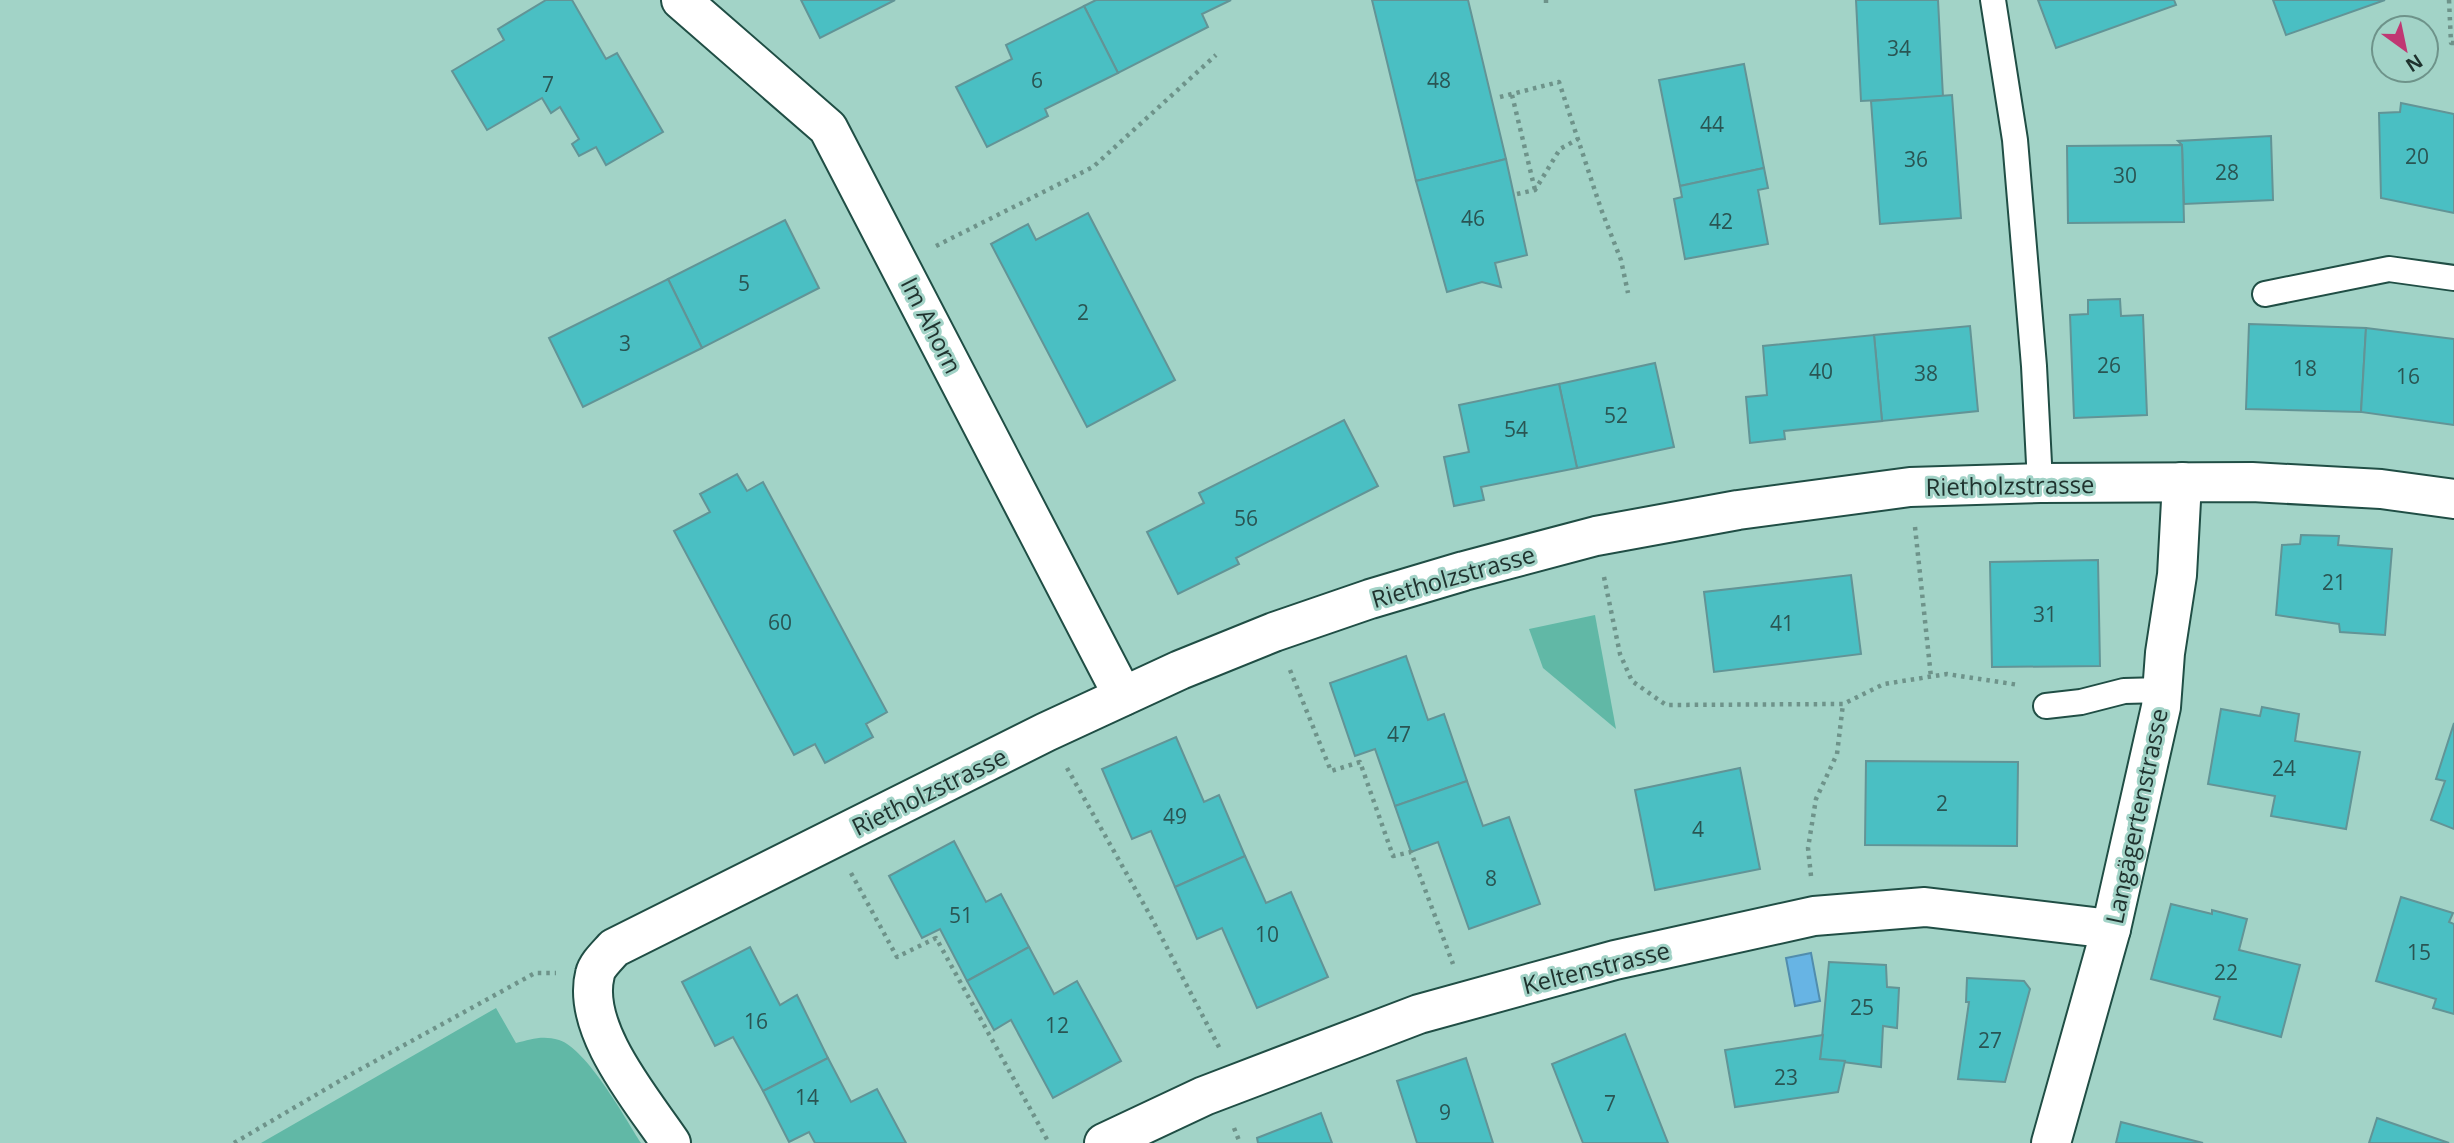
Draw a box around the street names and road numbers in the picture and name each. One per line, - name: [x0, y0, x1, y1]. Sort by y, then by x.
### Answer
- street label: Im Ahorn: [894, 271, 970, 379]
- street label: Rietholzstrasse: [1925, 467, 2095, 503]
- street label: Rietholzstrasse: [1367, 537, 1539, 615]
- street label: Langägertenstrasse: [2097, 705, 2175, 927]
- street label: Rietholzstrasse: [846, 739, 1012, 843]
- street label: Keltenstrasse: [1519, 933, 1673, 1001]

